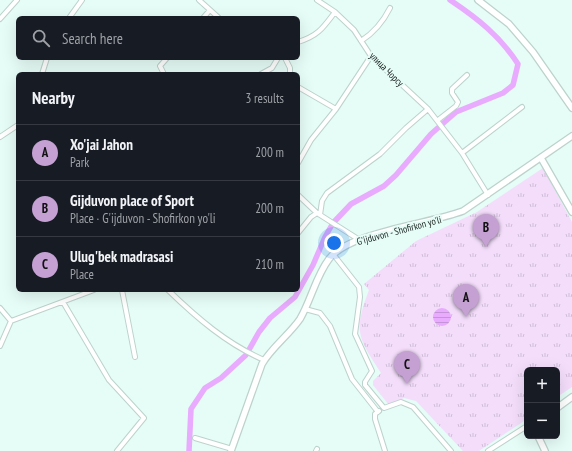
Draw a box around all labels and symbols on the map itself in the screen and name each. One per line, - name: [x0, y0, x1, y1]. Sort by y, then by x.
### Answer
- street label: улица Чорсу: [367, 49, 407, 89]
- street label: G'ijduvon - Shofirkon yo'li: [355, 213, 443, 248]
- pin: B: [473, 214, 499, 247]
- your location: [324, 233, 344, 253]
- pin: A: [453, 284, 479, 317]
- pin: C: [394, 351, 420, 384]

